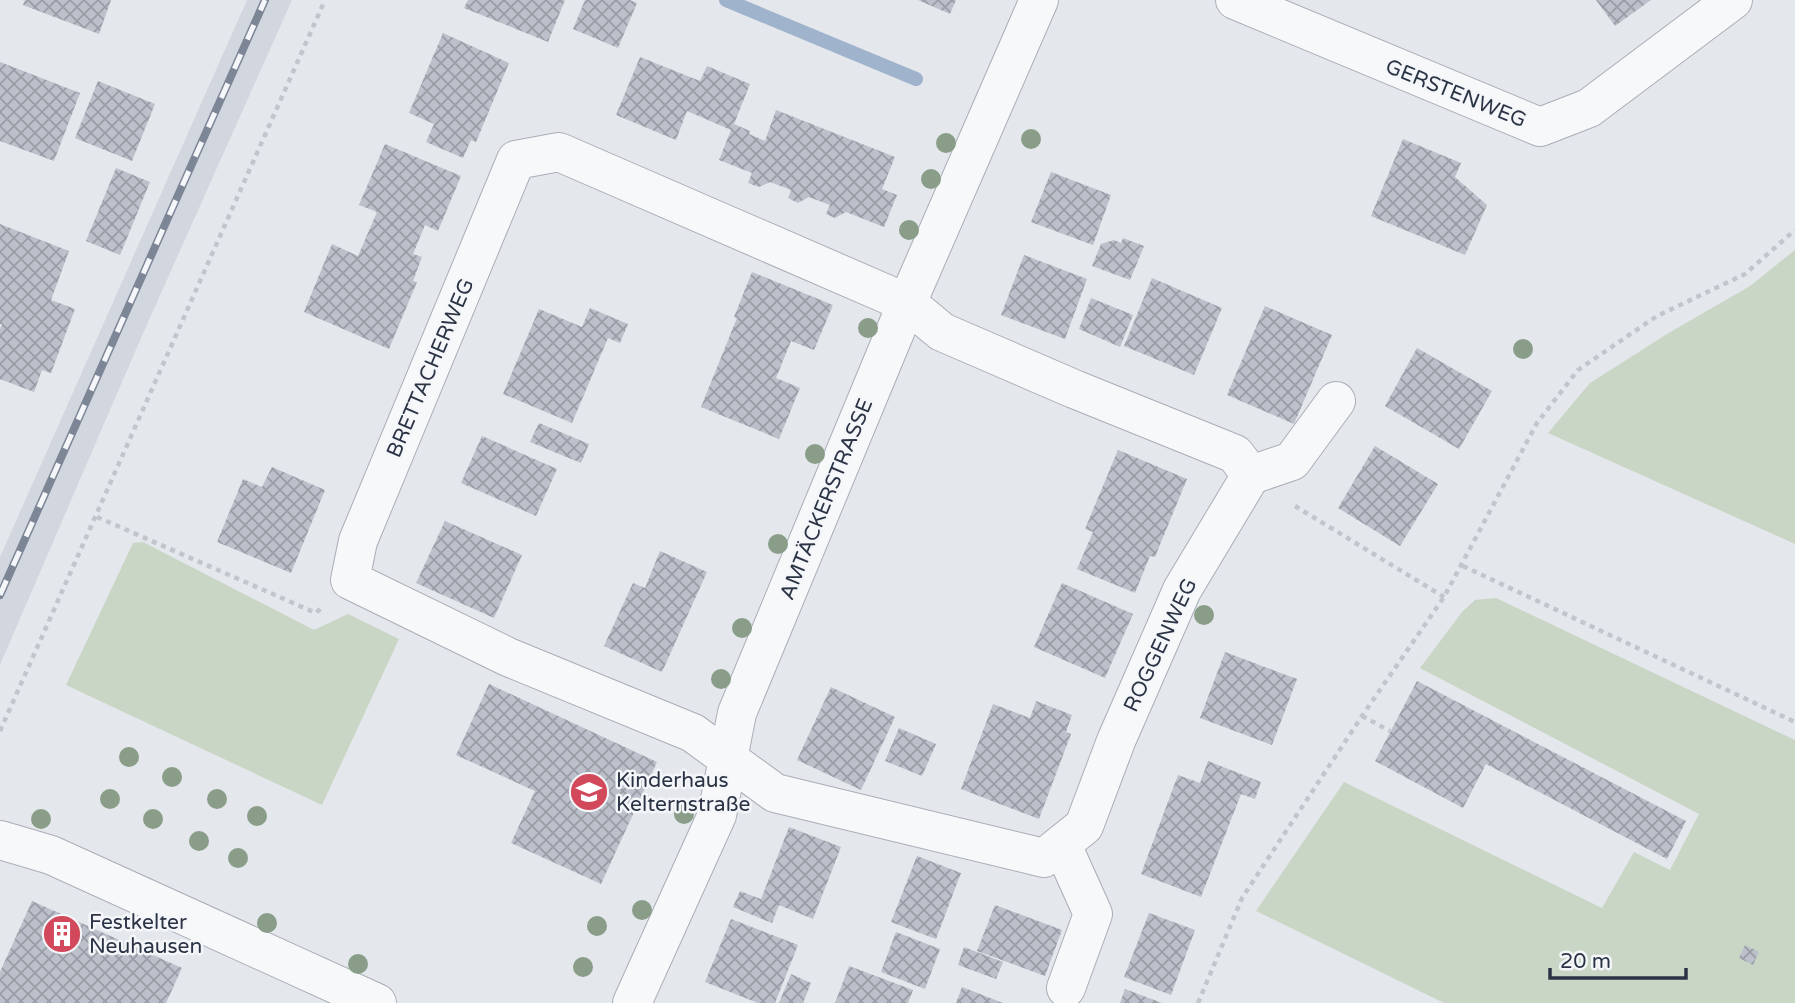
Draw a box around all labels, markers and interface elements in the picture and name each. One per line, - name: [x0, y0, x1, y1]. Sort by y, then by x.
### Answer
- street label: GERSTENWEG: [1382, 54, 1530, 133]
- street label: BRETTACHERWEG: [381, 275, 479, 461]
- street label: AMTÄCKERSTRASSE: [775, 395, 878, 603]
- street label: ROGGENWEG: [1119, 574, 1202, 716]
- place label: Kinderhaus Kelternstraße: [616, 768, 750, 817]
- school or university icon: Kinderhaus Kelternstraße: [568, 771, 610, 813]
- place label: Festkelter Neuhausen: [89, 910, 202, 959]
- building icon: Festkelter Neuhausen: [41, 913, 83, 955]
- scale bar: [1550, 936, 1686, 980]
- text: 20 m: [1560, 949, 1611, 974]

